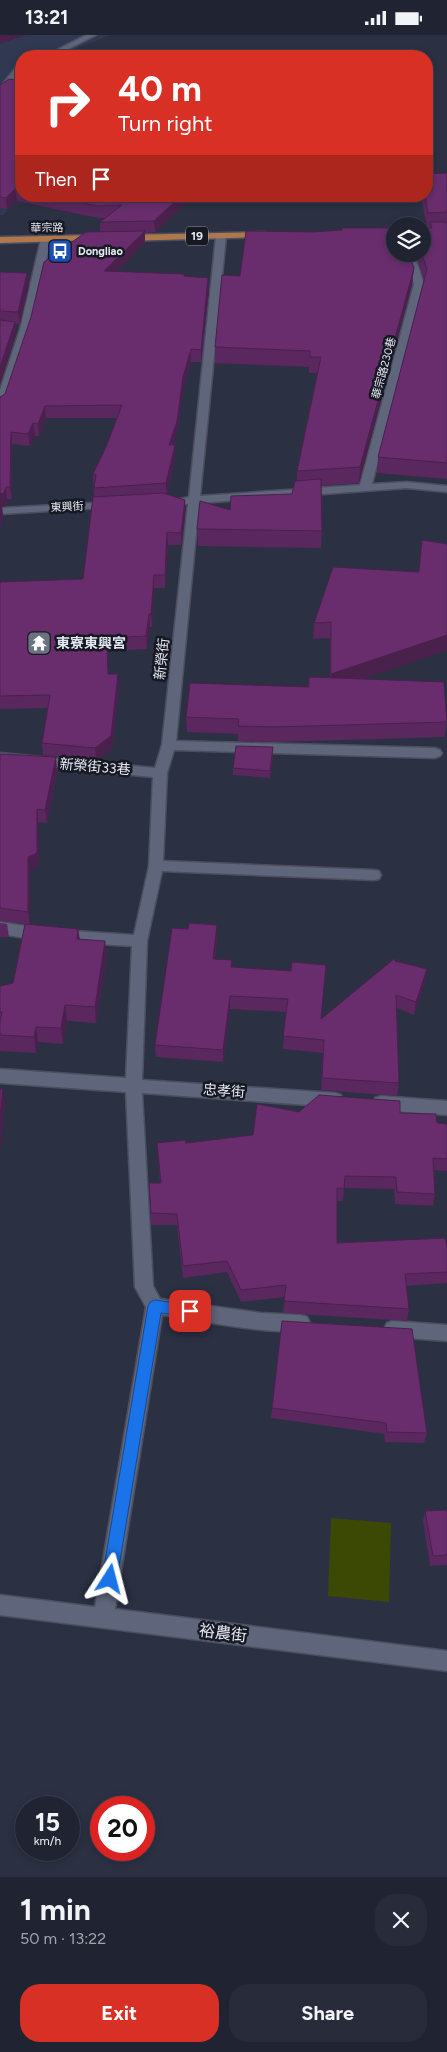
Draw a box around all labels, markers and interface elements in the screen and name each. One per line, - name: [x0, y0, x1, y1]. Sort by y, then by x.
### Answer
- text: 13:21: [25, 6, 68, 29]
- text: 40 m: [118, 68, 202, 110]
- icon: right: [35, 70, 100, 135]
- text: Turn right: [118, 110, 213, 137]
- icon: arrive: [87, 165, 115, 193]
- text: Then: [35, 168, 77, 191]
- map controls: [386, 217, 431, 262]
- button: layers: [386, 217, 431, 262]
- street label: 華宗路: [30, 221, 64, 235]
- road number: 19: [186, 227, 208, 245]
- bus stop icon: Dongliao: [47, 238, 73, 264]
- place label: Dongliao: [78, 245, 123, 258]
- street label: 華宗路230巷: [370, 336, 398, 400]
- street label: 東興街: [50, 500, 84, 514]
- temple icon: 東寮東興宮: [26, 630, 52, 656]
- place label: 東寮東興宮: [56, 635, 126, 652]
- street label: 新榮街: [151, 637, 173, 681]
- street label: 新榮街33巷: [59, 755, 131, 779]
- street label: 忠孝街: [202, 1081, 246, 1101]
- pin: [169, 1290, 211, 1332]
- icon: arrive: [176, 1297, 204, 1325]
- position arrow: [83, 1552, 135, 1604]
- street label: 裕農街: [198, 1621, 248, 1645]
- speed limit sign: 20: [90, 1796, 155, 1861]
- text: 15: [35, 1807, 60, 1837]
- text: km/h: [34, 1834, 61, 1848]
- text: 1 min: [20, 1891, 91, 1928]
- button: close: [375, 1894, 427, 1946]
- text: 50 m · 13:22: [20, 1929, 106, 1948]
- button: Exit: [20, 1984, 219, 2042]
- button: Share: [229, 1984, 427, 2042]

